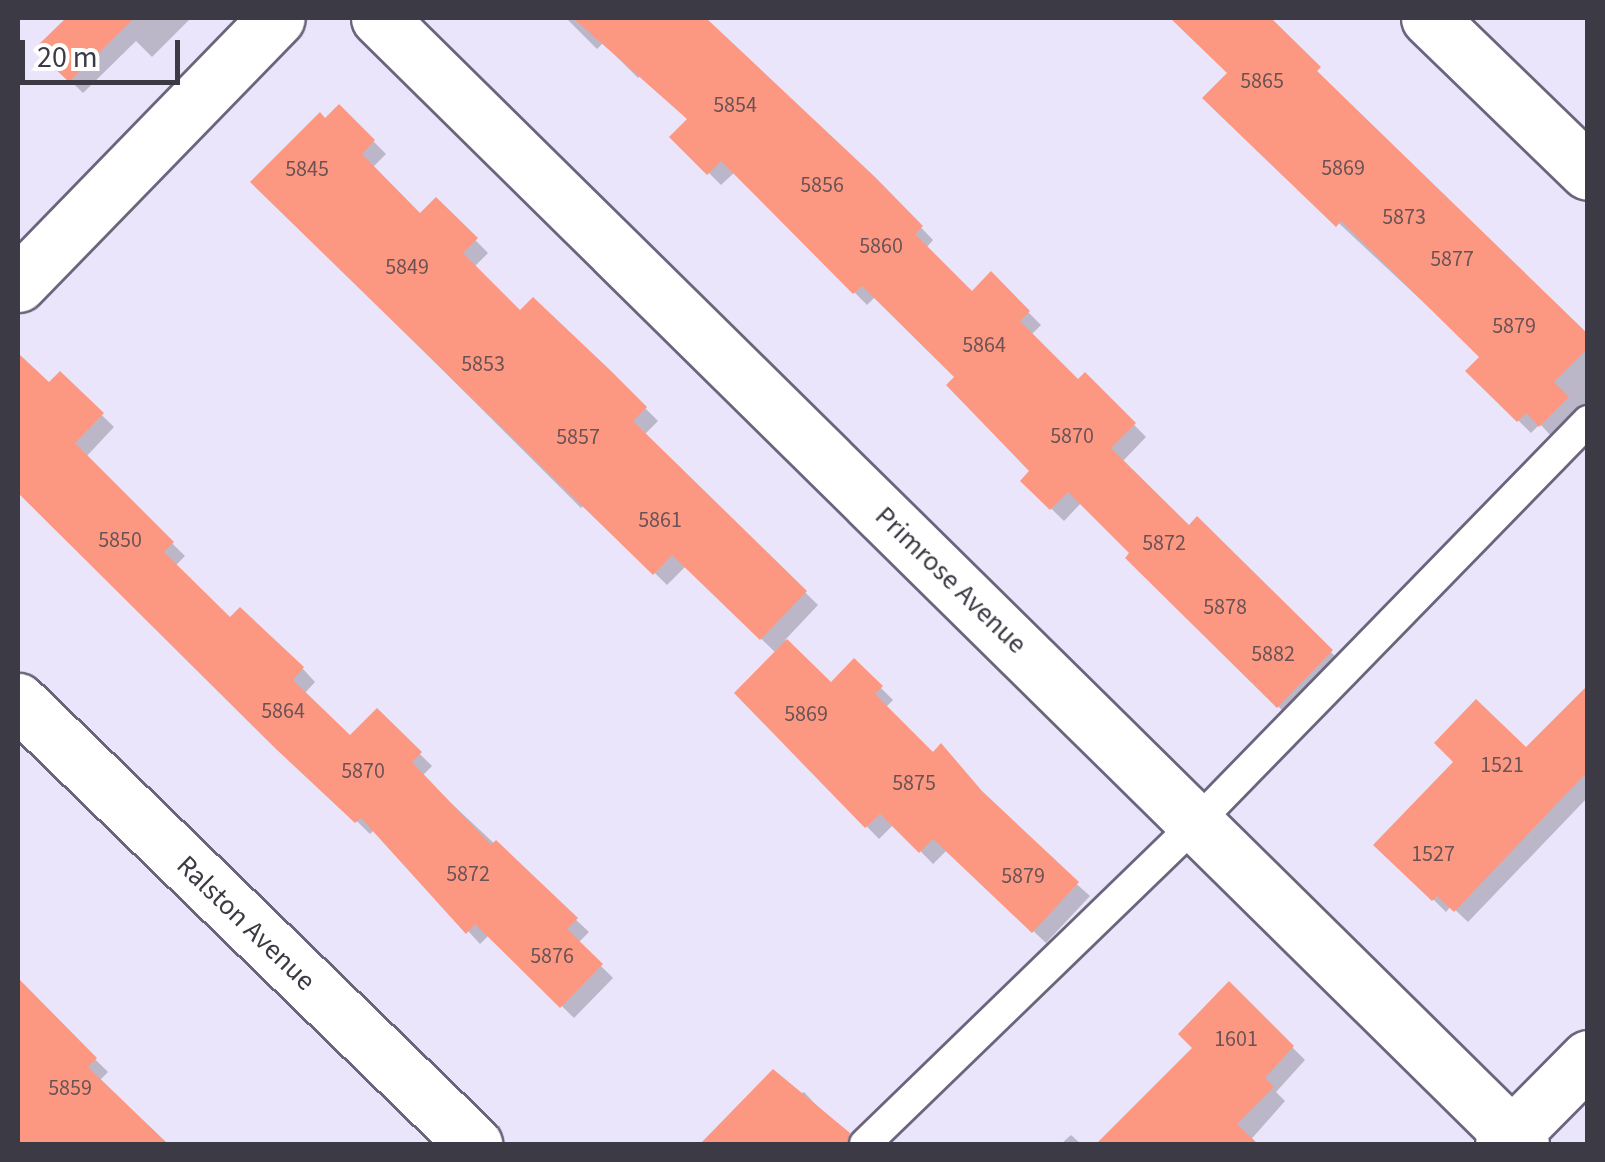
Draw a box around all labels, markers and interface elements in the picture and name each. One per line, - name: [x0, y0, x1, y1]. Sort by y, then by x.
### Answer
- scale bar: [25, 20, 185, 82]
- text: 20 m: [37, 36, 98, 79]
- house number: 5865: [1240, 69, 1284, 95]
- house number: 5854: [713, 93, 757, 119]
- house number: 5869: [1321, 156, 1365, 182]
- house number: 5845: [285, 157, 329, 183]
- house number: 5856: [800, 173, 844, 199]
- house number: 5873: [1382, 205, 1426, 231]
- house number: 5860: [859, 234, 903, 260]
- house number: 5877: [1430, 247, 1474, 273]
- house number: 5849: [385, 255, 429, 281]
- house number: 5879: [1492, 314, 1536, 340]
- house number: 5864: [962, 333, 1006, 359]
- house number: 5853: [461, 352, 505, 378]
- house number: 5870: [1050, 424, 1094, 450]
- house number: 5857: [556, 425, 600, 451]
- street label: Primrose Avenue: [868, 499, 1034, 661]
- house number: 5861: [638, 508, 682, 534]
- house number: 5850: [98, 528, 142, 554]
- house number: 5872: [1142, 531, 1186, 557]
- house number: 5878: [1203, 595, 1247, 621]
- house number: 5882: [1251, 642, 1295, 668]
- house number: 5864: [261, 699, 305, 725]
- house number: 5869: [784, 702, 828, 728]
- house number: 1521: [1480, 753, 1524, 779]
- house number: 5870: [341, 759, 385, 785]
- house number: 5875: [892, 771, 936, 797]
- house number: 1527: [1411, 842, 1455, 868]
- street label: Ralston Avenue: [170, 848, 322, 998]
- house number: 5872: [446, 862, 490, 888]
- house number: 5879: [1001, 864, 1045, 890]
- house number: 5876: [530, 944, 574, 970]
- house number: 1601: [1214, 1027, 1258, 1053]
- house number: 5859: [48, 1076, 92, 1102]

